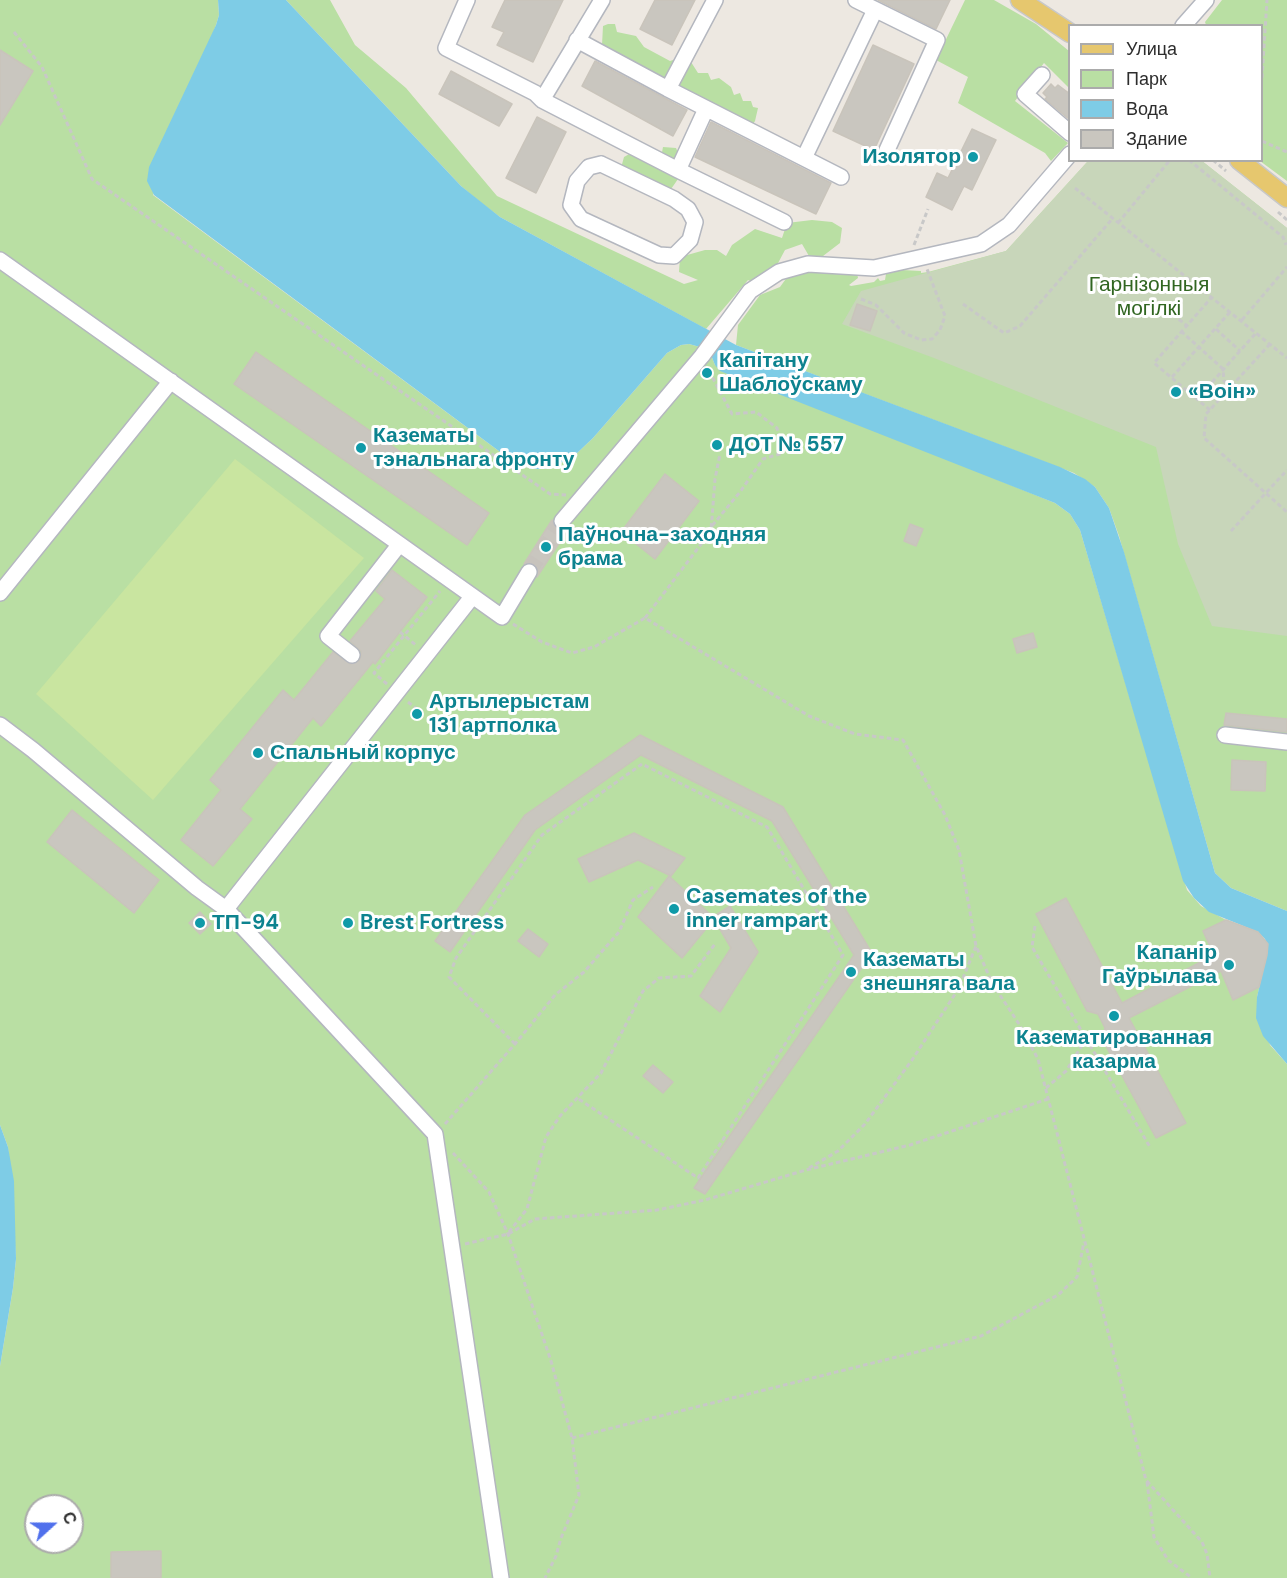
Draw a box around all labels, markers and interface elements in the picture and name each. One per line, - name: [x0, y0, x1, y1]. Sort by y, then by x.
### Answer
- legend: [1068, 24, 1263, 162]
- text: Улица: [1126, 37, 1177, 61]
- text: Парк: [1126, 67, 1167, 91]
- text: Вода: [1126, 97, 1168, 121]
- text: Здание: [1126, 127, 1187, 151]
- place label: Изолятор: [862, 144, 961, 170]
- marker: Изолятор: [966, 150, 980, 164]
- park label: Гарнізонныя могілкі: [1089, 272, 1209, 322]
- place label: Капітану Шаблоўскаму: [719, 348, 863, 398]
- marker: Капітану Шаблоўскаму: [700, 366, 714, 380]
- place label: «Воін»: [1188, 379, 1256, 405]
- marker: «Воін»: [1169, 385, 1183, 399]
- place label: Казематы тэнальнага фронту: [373, 423, 574, 473]
- place label: ДОТ № 557: [729, 432, 844, 458]
- marker: ДОТ № 557: [710, 438, 724, 452]
- marker: Казематы тэнальнага фронту: [354, 441, 368, 455]
- place label: Паўночна-заходняя брама: [558, 522, 766, 572]
- marker: Паўночна-заходняя брама: [539, 540, 553, 554]
- place label: Артылерыстам 131 артполка: [429, 689, 590, 739]
- marker: Артылерыстам 131 артполка: [410, 707, 424, 721]
- place label: Спальный корпус: [270, 740, 456, 766]
- marker: Спальный корпус: [251, 746, 265, 760]
- place label: Casemates of the inner rampart: [686, 884, 867, 934]
- marker: Casemates of the inner rampart: [667, 902, 681, 916]
- place label: ТП-94: [212, 910, 279, 936]
- place label: Brest Fortress: [360, 910, 504, 936]
- marker: ТП-94: [193, 916, 207, 930]
- marker: Brest Fortress: [341, 916, 355, 930]
- place label: Капанір Гаўрылава: [1102, 940, 1217, 990]
- place label: Казематы знешняга вала: [863, 947, 1015, 997]
- marker: Капанір Гаўрылава: [1222, 958, 1236, 972]
- marker: Казематы знешняга вала: [844, 965, 858, 979]
- marker: Казематированная казарма: [1107, 1009, 1121, 1023]
- place label: Казематированная казарма: [1016, 1025, 1212, 1075]
- north arrow: [24, 1494, 84, 1554]
- text: С: [58, 1509, 81, 1527]

